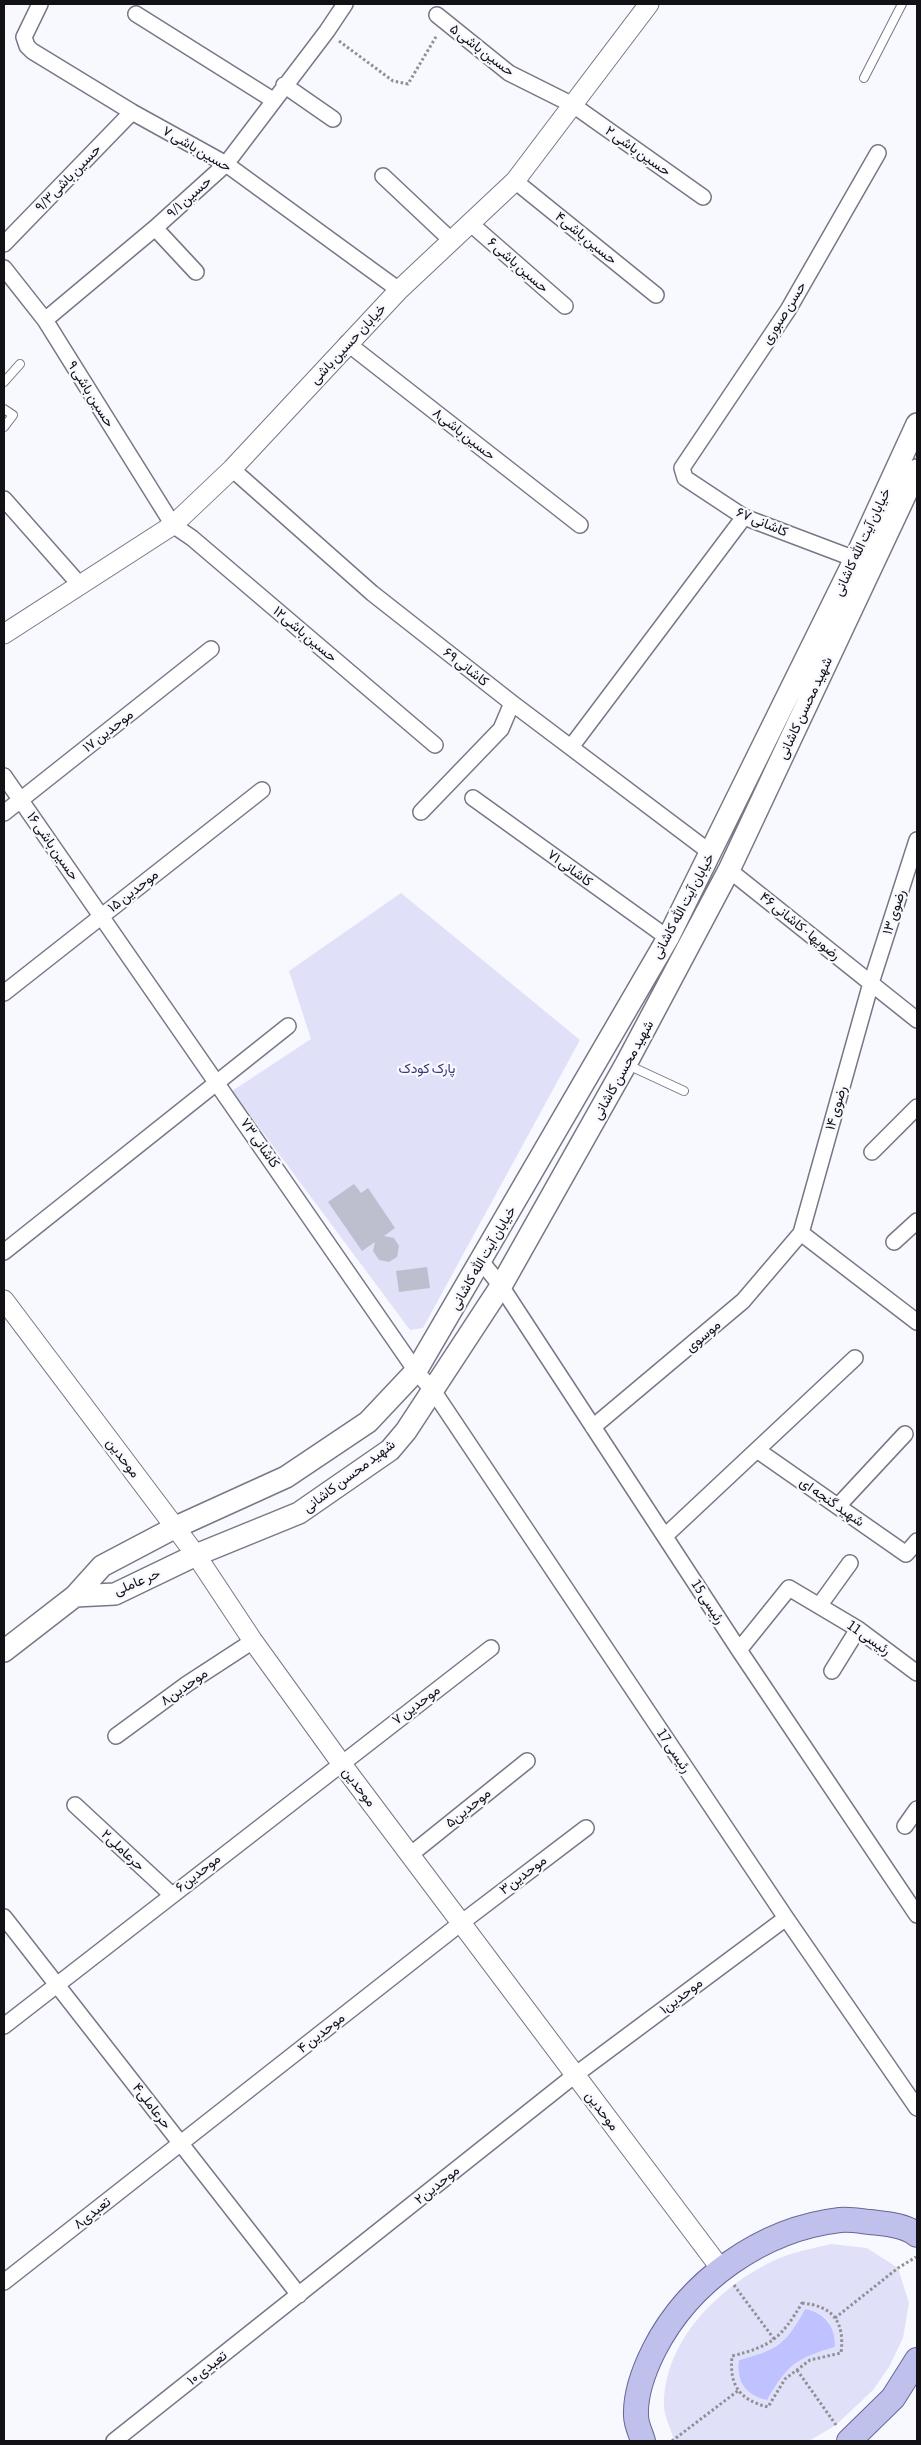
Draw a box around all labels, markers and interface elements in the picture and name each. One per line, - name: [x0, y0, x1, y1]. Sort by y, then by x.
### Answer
- street label: حسین باشی ۵: [446, 20, 518, 80]
- street label: حسین باشی ۲: [602, 122, 674, 180]
- street label: حسین باشی ۷: [160, 123, 234, 175]
- street label: حسین باشی۹/۳: [32, 141, 104, 215]
- street label: حسین ۹/۱: [163, 173, 215, 221]
- street label: حسین باشی۴: [552, 208, 620, 268]
- street label: حسین باشی ۶: [484, 234, 552, 296]
- street label: حسن صبوری: [758, 279, 810, 347]
- street label: خیابان حسین باشی: [306, 300, 390, 388]
- street label: حسین باشی ۹: [64, 358, 118, 430]
- street label: حسین باشی۸: [429, 404, 499, 464]
- street label: خیابان آیت الله کاشانی: [830, 485, 894, 599]
- street label: کاشانی ۶۷: [734, 504, 790, 540]
- street label: حسین باشی۱۲: [270, 602, 340, 666]
- street label: کاشانی ۶۹: [440, 644, 492, 690]
- street label: شهید محسن کاشانی: [774, 654, 836, 762]
- street label: موحدین ۱۷: [79, 706, 137, 756]
- street label: حسین باشی ۱۶: [23, 809, 83, 883]
- street label: کاشانی ۷۱: [544, 846, 596, 890]
- street label: خیابان آیت الله کاشانی: [648, 850, 718, 962]
- street label: موحدین ۱۵: [104, 866, 162, 916]
- street label: رضوی ۱۳: [879, 887, 909, 937]
- street label: رضویها - کاشانی ۴۶: [756, 888, 844, 964]
- street label: شهید محسن کاشانی: [589, 1017, 657, 1123]
- park label: پارک کودک: [399, 1061, 455, 1077]
- street label: رضوی ۱۴: [822, 1084, 850, 1132]
- street label: کاشانی ۷۳: [237, 1115, 283, 1171]
- street label: خیابان آیت الله کاشانی: [446, 1203, 520, 1313]
- street label: موسوی: [682, 1316, 724, 1356]
- street label: موحدین: [103, 1435, 143, 1481]
- street label: شهید محسن کاشانی: [300, 1436, 398, 1516]
- street label: شهید گنجه ای: [796, 1474, 868, 1530]
- street label: حر عاملی: [111, 1565, 163, 1599]
- street label: رئیسی 15: [688, 1577, 728, 1627]
- street label: رئیسی 11: [844, 1617, 894, 1659]
- street label: موحدین۸: [157, 1665, 211, 1709]
- street label: موحدین ۷: [389, 1682, 443, 1728]
- street label: رئیسی 17: [653, 1726, 695, 1776]
- street label: موحدین: [339, 1764, 379, 1810]
- street label: موحدین۵: [442, 1785, 494, 1831]
- street label: حرعاملی۲: [98, 1826, 148, 1874]
- street label: موحدین۶: [172, 1850, 224, 1896]
- street label: موحدین۳: [496, 1852, 550, 1898]
- street label: موحدین۱: [656, 1974, 706, 2018]
- street label: موحدین ۴: [294, 2009, 348, 2057]
- street label: حرعاملی۴: [129, 2080, 175, 2132]
- street label: موحدین: [582, 2088, 622, 2134]
- street label: موحدین۲: [411, 2162, 463, 2208]
- street label: تعبدی۸: [70, 2193, 114, 2233]
- street label: تعبدی ۱۰: [184, 2347, 230, 2389]

